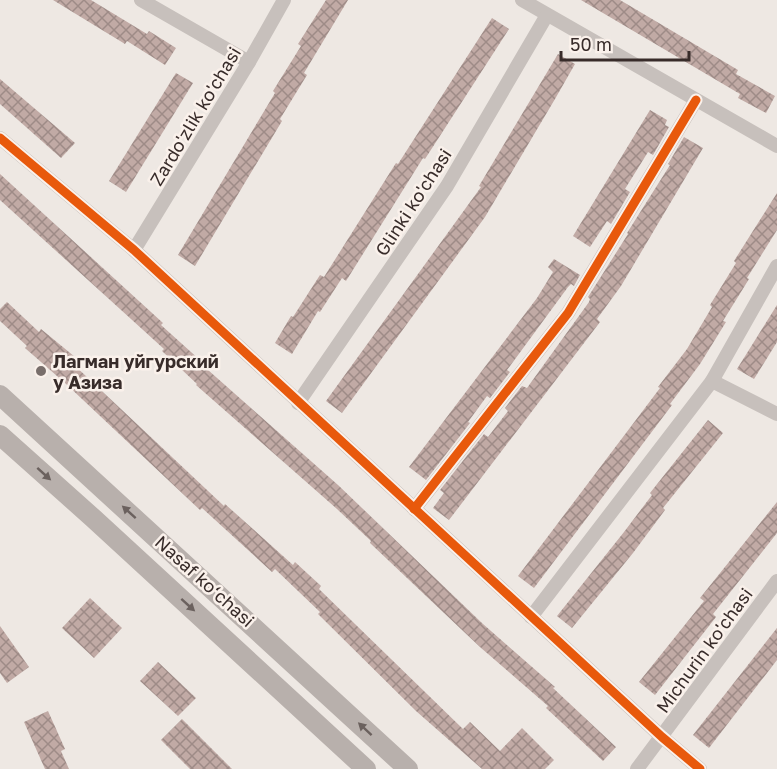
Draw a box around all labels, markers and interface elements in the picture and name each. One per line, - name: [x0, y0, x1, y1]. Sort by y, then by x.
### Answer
- scale bar: [561, 24, 688, 62]
- text: 50 m: [570, 33, 612, 55]
- street label: Zardo'zlik ko'chasi: [145, 43, 245, 189]
- street label: Glinki ko'chasi: [370, 144, 456, 260]
- place label: Лагман уйгурский у Азиза: [53, 350, 219, 393]
- marker: Лагман уйгурский у Азиза: [34, 364, 48, 378]
- one-way arrow: [36, 467, 51, 480]
- one-way arrow: [122, 506, 137, 519]
- street label: Nasaf ko‘chasi: [151, 531, 259, 631]
- street label: Michurin ko'chasi: [651, 583, 757, 717]
- one-way arrow: [181, 598, 196, 612]
- one-way arrow: [358, 723, 372, 737]

